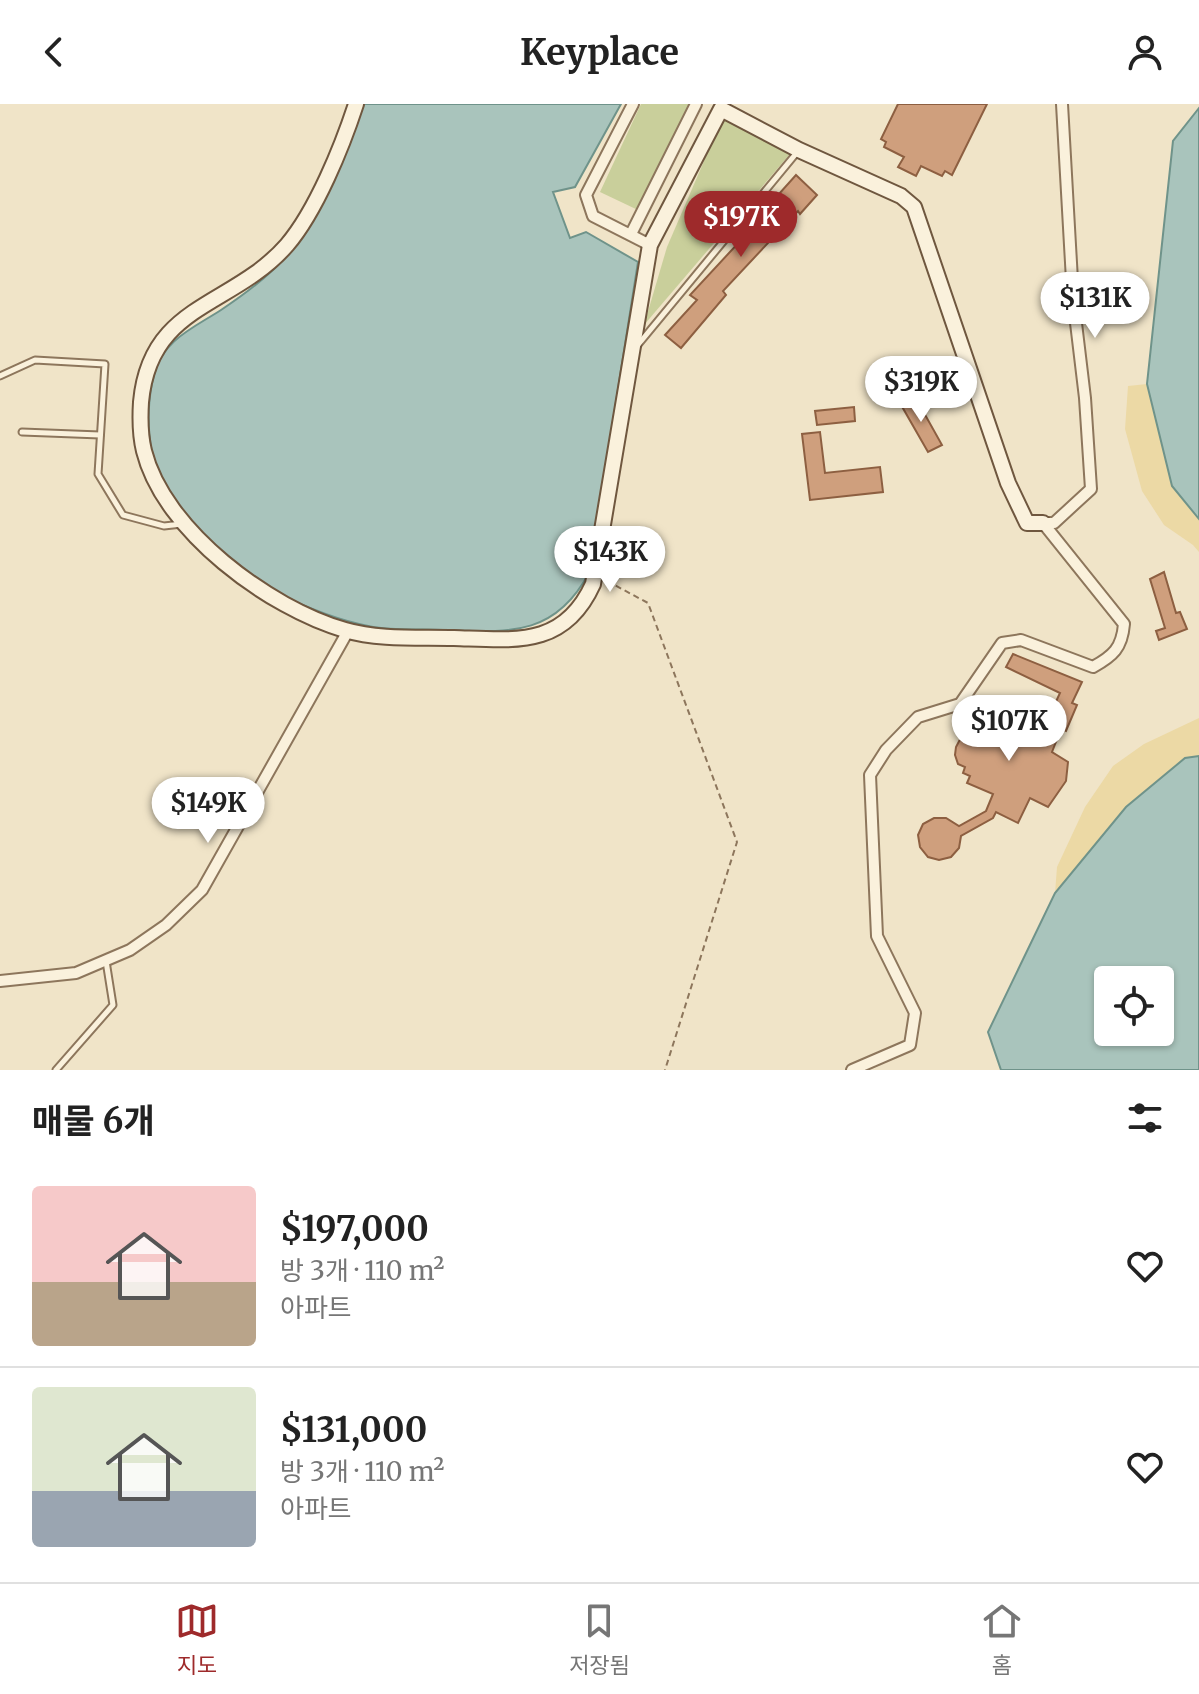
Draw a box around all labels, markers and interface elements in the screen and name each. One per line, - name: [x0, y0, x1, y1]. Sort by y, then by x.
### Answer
- icon: back: [32, 30, 76, 74]
- text: Keyplace: [520, 30, 679, 75]
- icon: person: [1123, 30, 1167, 74]
- pin: $197K: [685, 191, 797, 259]
- text: $197K: [702, 200, 780, 233]
- pin: $131K: [1039, 272, 1151, 340]
- text: $131K: [1059, 281, 1131, 314]
- pin: $319K: [865, 356, 977, 424]
- text: $319K: [883, 365, 959, 398]
- pin: $143K: [554, 526, 666, 594]
- text: $143K: [572, 535, 648, 568]
- pin: $107K: [953, 695, 1065, 763]
- text: $107K: [970, 704, 1048, 737]
- pin: $149K: [152, 777, 264, 845]
- text: $149K: [170, 786, 246, 819]
- map controls: [1094, 966, 1174, 1046]
- button: locate: [1094, 966, 1174, 1046]
- icon: filters: [1123, 1096, 1167, 1140]
- text: 매물 6개: [32, 1100, 155, 1142]
- text: $197,000: [280, 1208, 429, 1250]
- icon: home: [96, 1218, 192, 1314]
- icon: heart: [1123, 1244, 1167, 1288]
- text: 방 3개 · 110 m²: [280, 1254, 444, 1287]
- text: 아파트: [280, 1291, 352, 1324]
- text: $131,000: [280, 1409, 427, 1451]
- icon: home: [96, 1419, 192, 1515]
- icon: heart: [1123, 1445, 1167, 1489]
- text: 방 3개 · 110 m²: [280, 1455, 444, 1488]
- text: 아파트: [280, 1492, 352, 1525]
- tab: 지도: [175, 1599, 219, 1679]
- tab: 저장됨: [569, 1599, 630, 1679]
- tab: 홈: [980, 1599, 1024, 1679]

